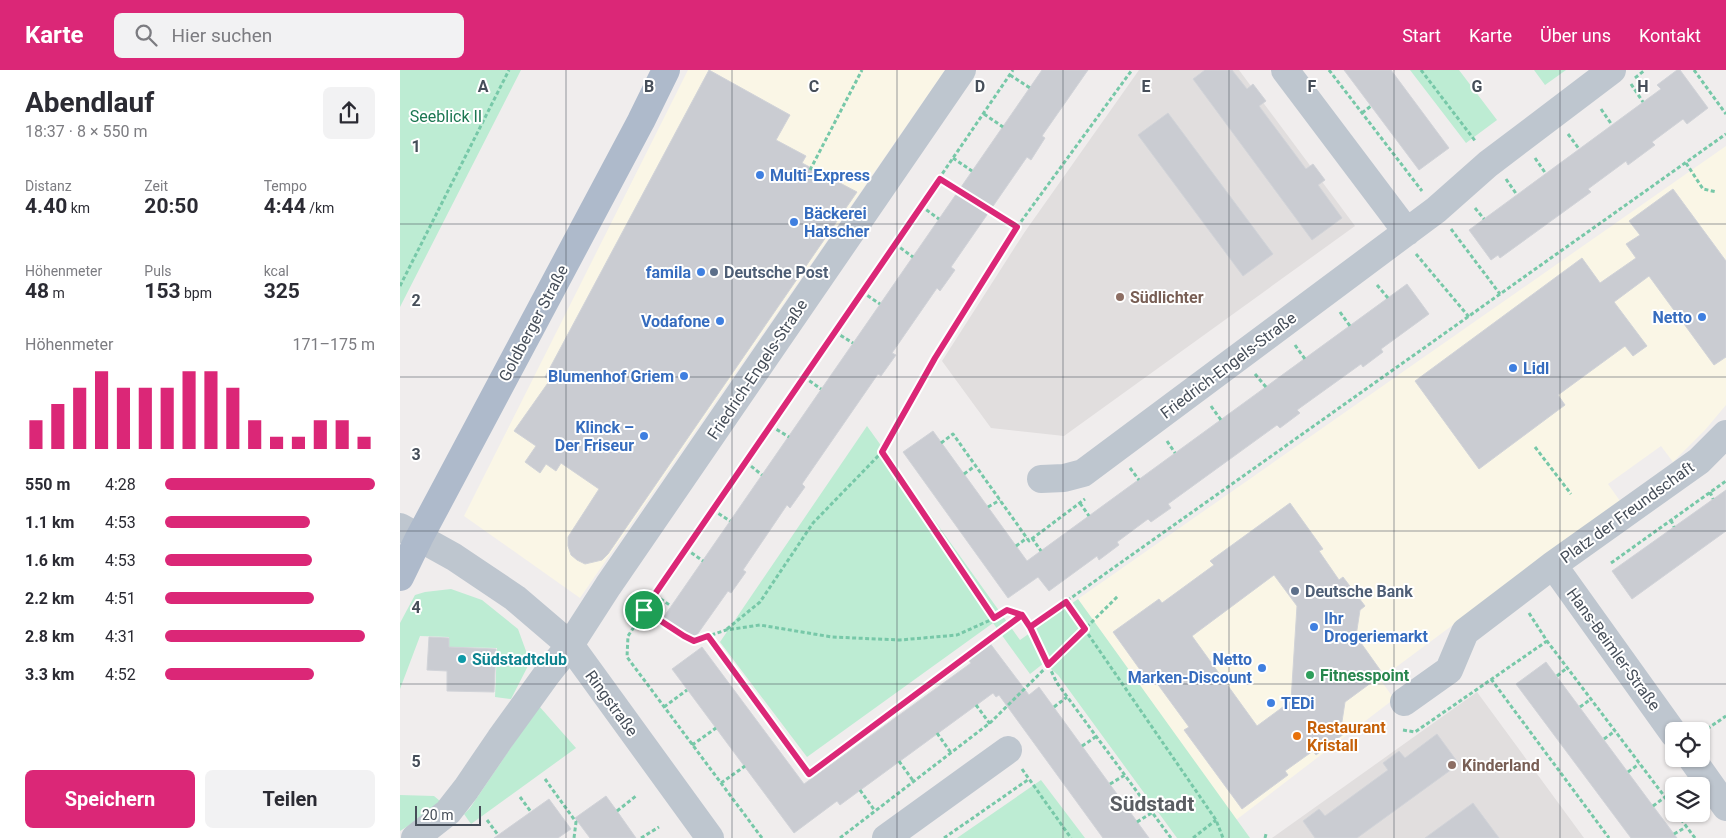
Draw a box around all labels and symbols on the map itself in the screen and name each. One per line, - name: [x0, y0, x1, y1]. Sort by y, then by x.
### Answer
- text: A: [478, 77, 489, 96]
- text: B: [644, 77, 654, 96]
- text: C: [809, 77, 819, 96]
- text: D: [975, 77, 985, 96]
- text: E: [1142, 77, 1151, 96]
- text: F: [1308, 77, 1317, 96]
- text: G: [1472, 77, 1483, 96]
- text: H: [1637, 77, 1649, 96]
- park label: Seeblick II: [410, 107, 482, 126]
- text: 1: [411, 137, 421, 156]
- place label: Multi-Express: [770, 166, 870, 185]
- marker: Multi-Express: [754, 169, 766, 181]
- place label: Bäckerei Hatscher: [804, 204, 869, 241]
- marker: Bäckerei Hatscher: [788, 216, 800, 228]
- street label: Goldberger Straße: [495, 262, 572, 385]
- place label: famila: [646, 263, 691, 282]
- place label: Deutsche Post: [724, 263, 829, 282]
- marker: famila: [695, 266, 707, 278]
- marker: Deutsche Post: [708, 266, 720, 278]
- place label: Südlichter: [1130, 288, 1204, 307]
- text: 2: [411, 291, 421, 310]
- marker: Südlichter: [1114, 291, 1126, 303]
- street label: Friedrich-Engels-Straße: [703, 296, 811, 443]
- street label: Friedrich-Engels-Straße: [1157, 308, 1300, 423]
- place label: Netto: [1652, 308, 1692, 327]
- marker: Netto: [1696, 311, 1708, 323]
- place label: Vodafone: [641, 312, 710, 331]
- marker: Vodafone: [714, 315, 726, 327]
- place label: Lidl: [1523, 359, 1549, 378]
- marker: Lidl: [1507, 362, 1519, 374]
- place label: Blumenhof Griem: [548, 367, 674, 386]
- marker: Blumenhof Griem: [678, 370, 690, 382]
- place label: Klinck – Der Friseur: [555, 418, 634, 455]
- marker: Klinck – Der Friseur: [638, 430, 650, 442]
- text: 3: [411, 445, 421, 464]
- street label: Platz der Freundschaft: [1557, 457, 1698, 567]
- place label: Deutsche Bank: [1305, 582, 1413, 601]
- street label: Hans-Beimler-Straße: [1563, 584, 1664, 714]
- marker: Deutsche Bank: [1289, 585, 1301, 597]
- pin: [623, 589, 665, 631]
- text: 4: [411, 598, 421, 617]
- place label: Ihr Drogeriemarkt: [1324, 609, 1428, 646]
- marker: Ihr Drogeriemarkt: [1308, 621, 1320, 633]
- place label: Südstadtclub: [472, 650, 567, 669]
- place label: Netto Marken-Discount: [1128, 650, 1253, 687]
- marker: Südstadtclub: [456, 653, 468, 665]
- marker: Netto Marken-Discount: [1256, 662, 1268, 674]
- place label: Fitnesspoint: [1320, 666, 1410, 685]
- street label: Ringstraße: [581, 667, 642, 740]
- marker: Fitnesspoint: [1304, 669, 1316, 681]
- place label: TEDi: [1281, 694, 1315, 713]
- marker: TEDi: [1265, 697, 1277, 709]
- place label: Restaurant Kristall: [1307, 718, 1386, 755]
- marker: Restaurant Kristall: [1291, 730, 1303, 742]
- text: 5: [411, 752, 421, 771]
- place label: Kinderland: [1462, 756, 1540, 775]
- marker: Kinderland: [1446, 759, 1458, 771]
- district label: Südstadt: [1110, 792, 1194, 816]
- scale bar: [415, 803, 481, 826]

